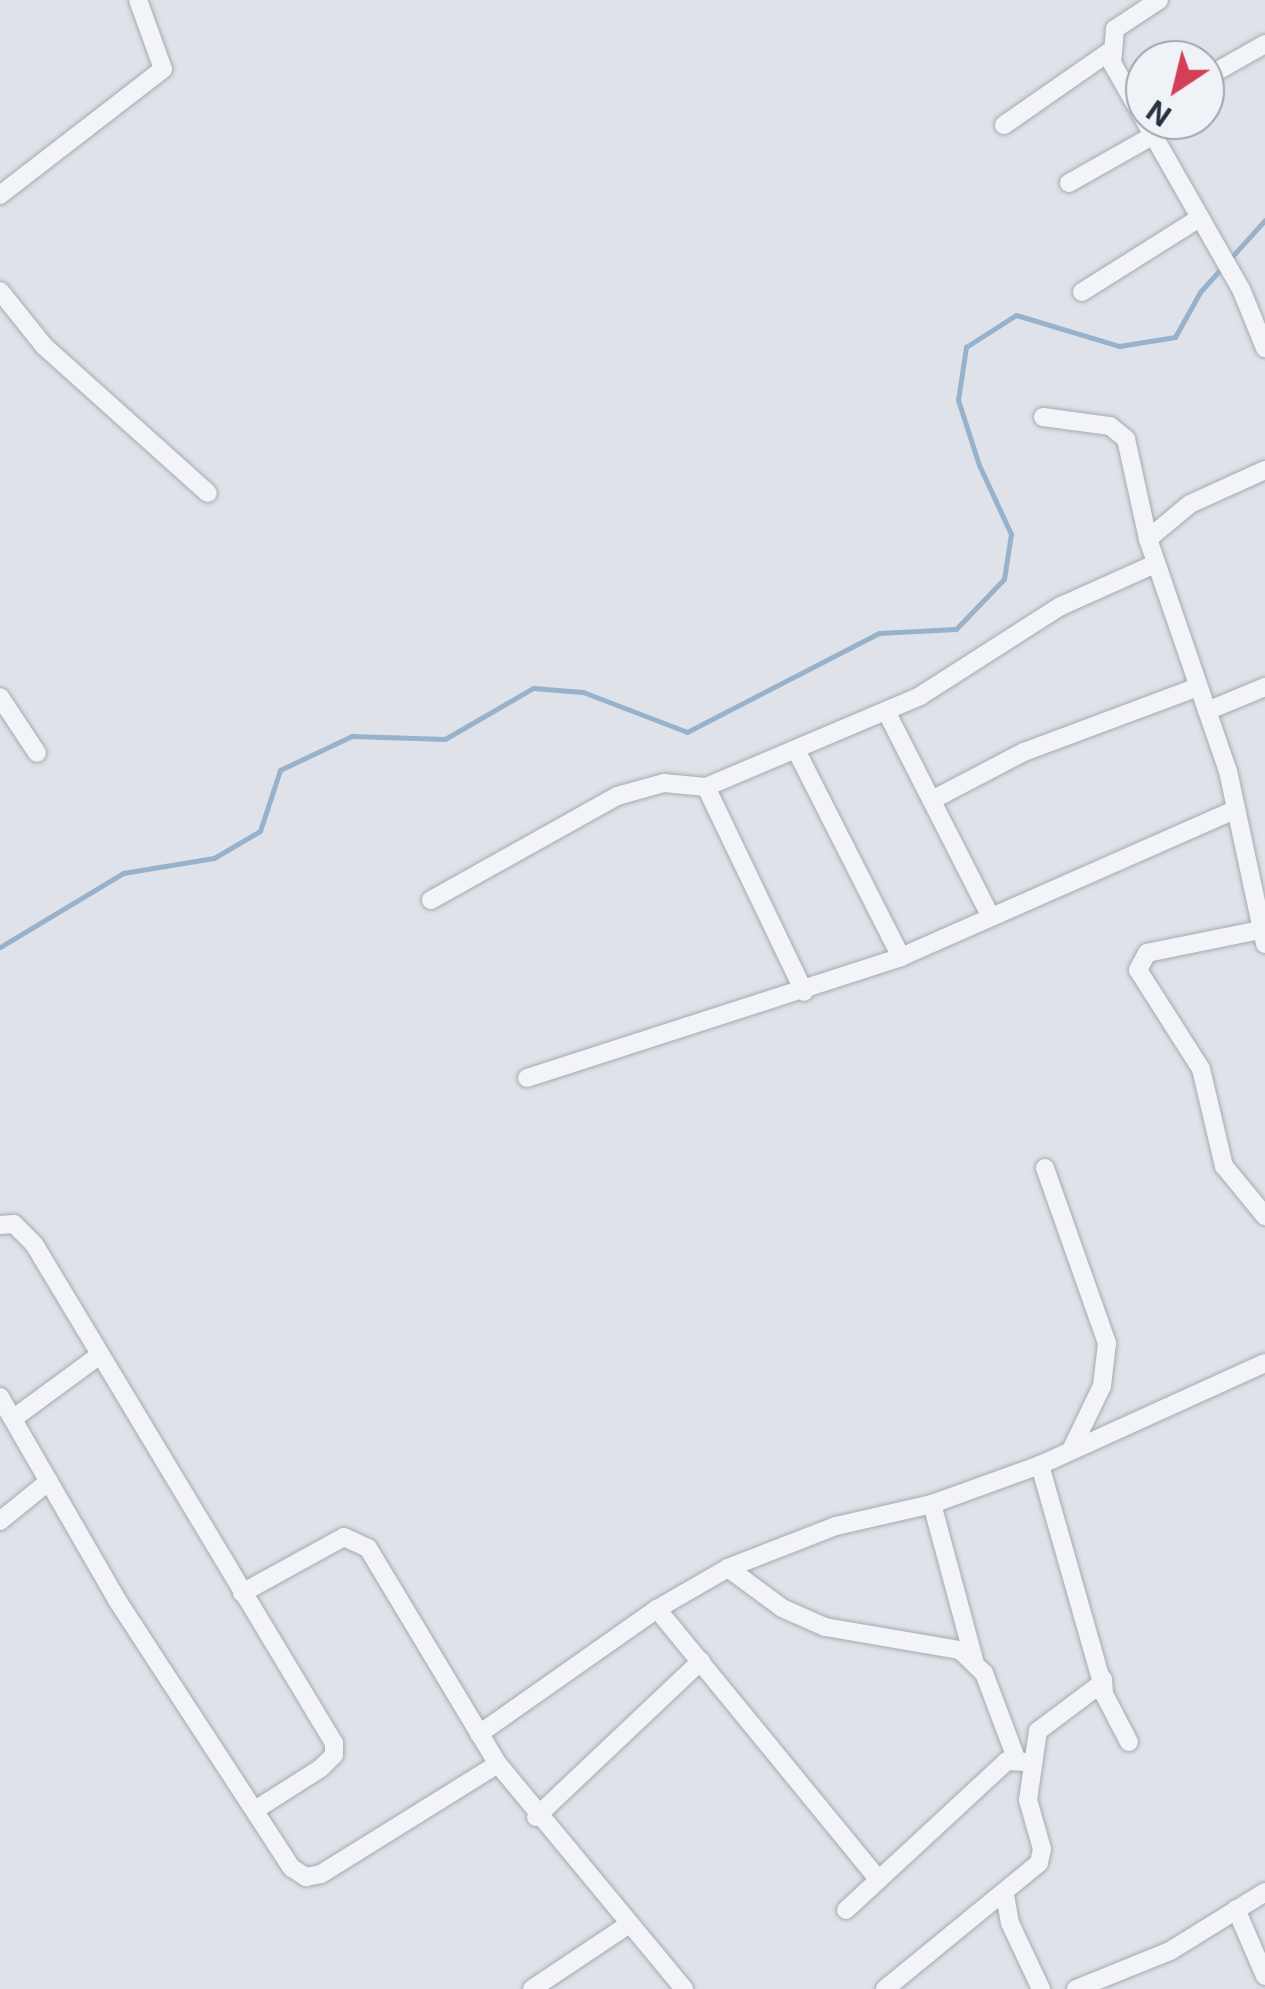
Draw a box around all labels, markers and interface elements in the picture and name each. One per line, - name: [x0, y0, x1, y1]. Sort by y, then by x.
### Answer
- north arrow: [1125, 40, 1225, 140]
- text: N: [1140, 93, 1177, 133]

